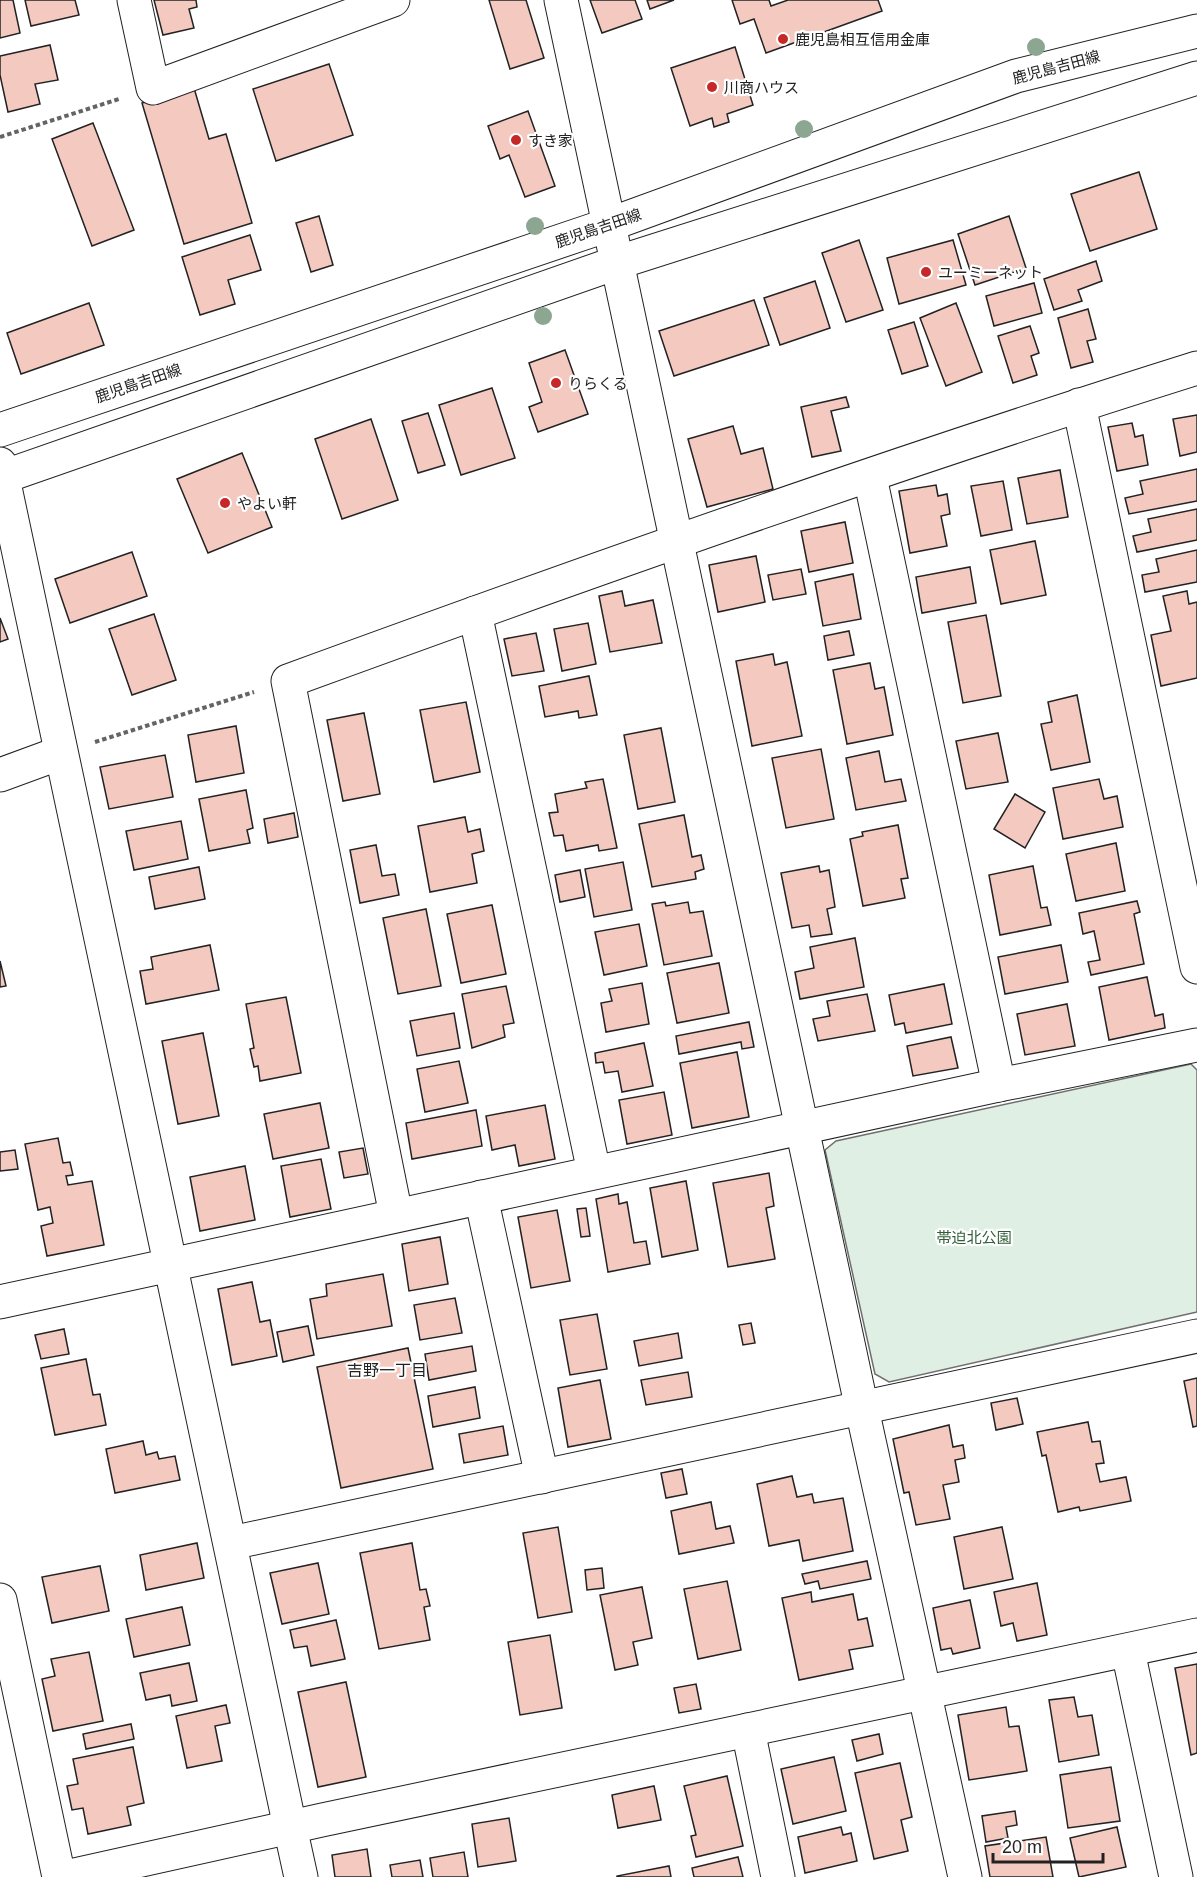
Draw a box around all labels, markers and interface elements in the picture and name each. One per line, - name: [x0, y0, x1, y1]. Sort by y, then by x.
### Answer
- place label: 鹿児島相互信用金庫: [795, 31, 930, 48]
- marker: 鹿児島相互信用金庫: [776, 32, 790, 46]
- street label: 鹿児島吉田線: [1010, 47, 1102, 87]
- place label: 川商ハウス: [724, 79, 799, 96]
- marker: 川商ハウス: [705, 80, 719, 94]
- place label: すき家: [528, 132, 573, 149]
- marker: すき家: [509, 133, 523, 147]
- street label: 鹿児島吉田線: [553, 205, 643, 251]
- place label: ユーミーネット: [938, 264, 1043, 281]
- marker: ユーミーネット: [919, 265, 933, 279]
- street label: 鹿児島吉田線: [93, 360, 183, 406]
- place label: りらくる: [568, 375, 628, 392]
- marker: りらくる: [549, 376, 563, 390]
- place label: やよい軒: [237, 495, 297, 512]
- marker: やよい軒: [218, 496, 232, 510]
- park label: 帯迫北公園: [936, 1229, 1012, 1246]
- district label: 吉野一丁目: [347, 1362, 427, 1379]
- scale bar: [993, 1826, 1102, 1864]
- text: 20 m: [1002, 1837, 1042, 1857]

